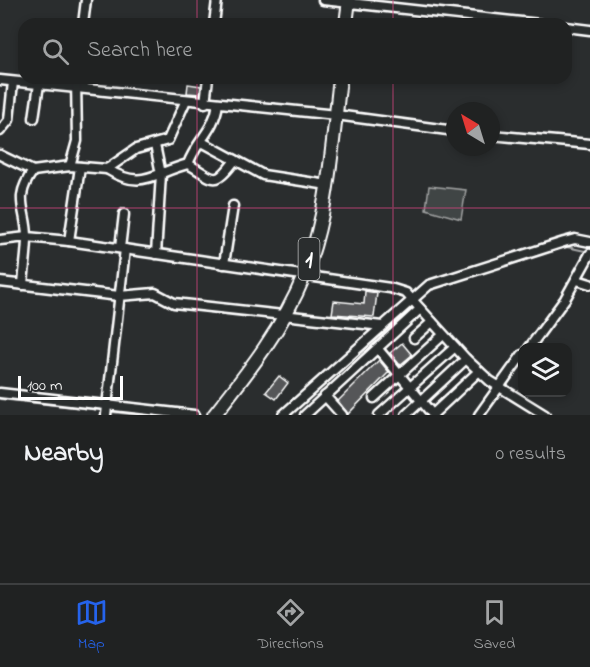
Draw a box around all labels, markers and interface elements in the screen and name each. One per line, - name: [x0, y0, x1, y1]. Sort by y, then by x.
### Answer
- search box: [18, 18, 572, 84]
- icon: search: [39, 35, 72, 68]
- text: Search here: [87, 35, 192, 67]
- north arrow: [446, 102, 500, 156]
- road number: 1: [298, 238, 320, 280]
- map controls: [518, 343, 572, 397]
- button: layers: [518, 343, 572, 397]
- scale bar: [18, 373, 123, 400]
- text: 100 m: [27, 374, 62, 398]
- text: Nearby: [24, 435, 103, 473]
- text: 0 results: [495, 440, 566, 469]
- tab: Map: [75, 596, 108, 656]
- tab: Directions: [257, 596, 324, 656]
- tab: Saved: [473, 596, 515, 656]

